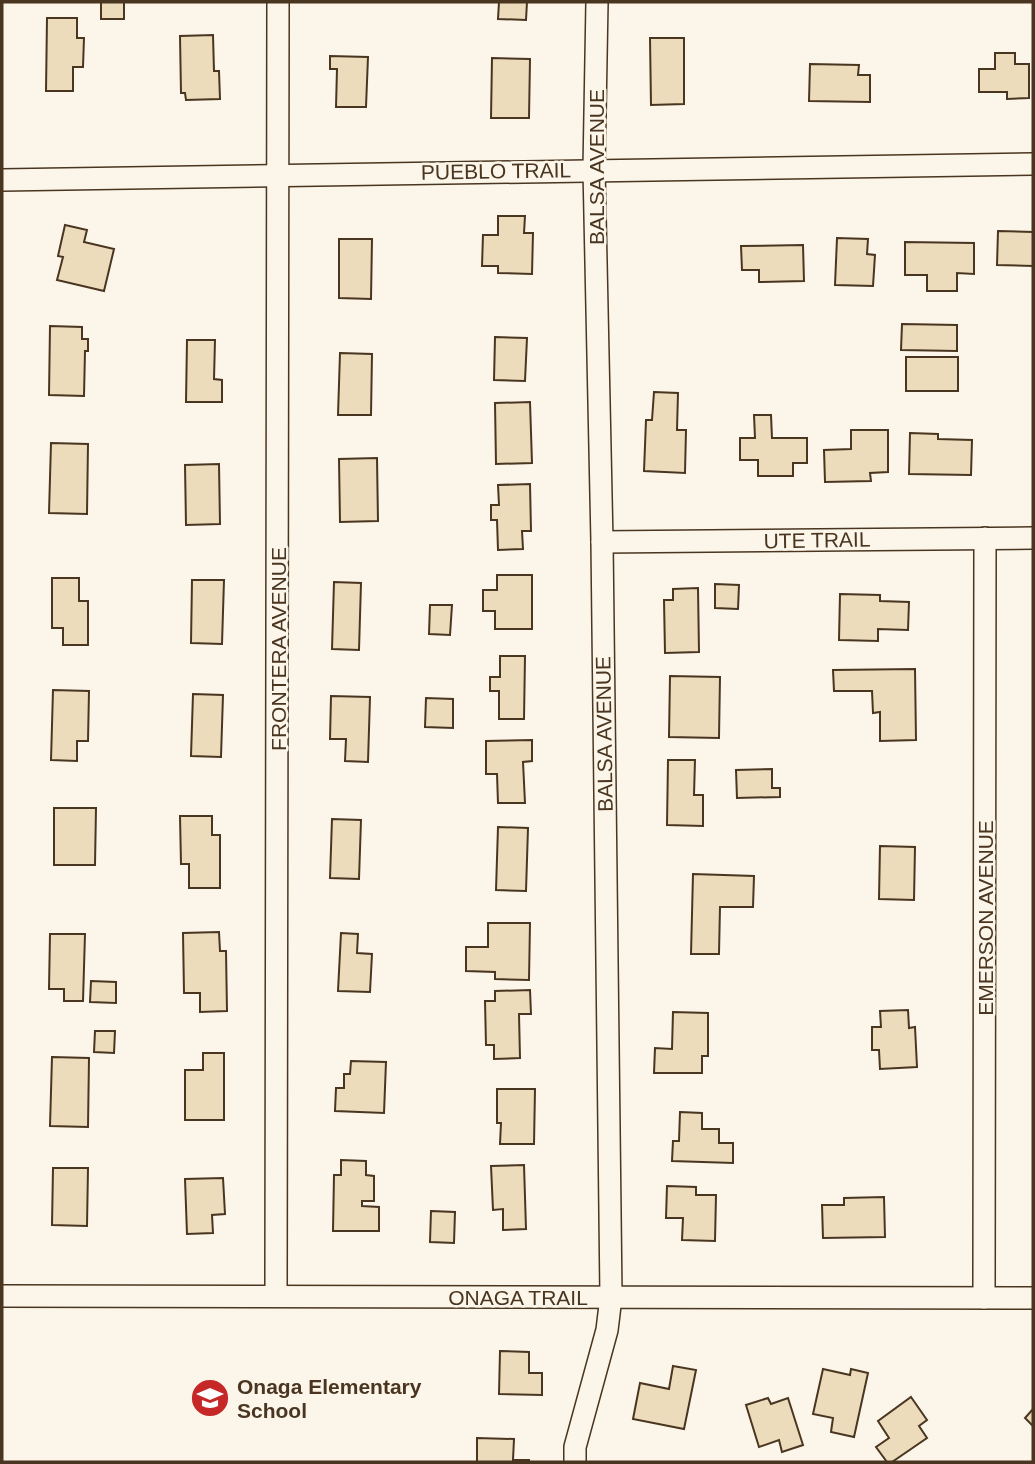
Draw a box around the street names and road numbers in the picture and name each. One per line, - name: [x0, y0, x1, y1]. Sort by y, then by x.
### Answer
- street label: BALSA AVENUE: [585, 89, 608, 245]
- street label: PUEBLO TRAIL: [421, 158, 571, 184]
- street label: UTE TRAIL: [763, 528, 871, 552]
- street label: FRONTERA AVENUE: [267, 547, 290, 751]
- street label: BALSA AVENUE: [591, 656, 617, 812]
- street label: EMERSON AVENUE: [974, 820, 997, 1016]
- street label: ONAGA TRAIL: [448, 1286, 588, 1309]

